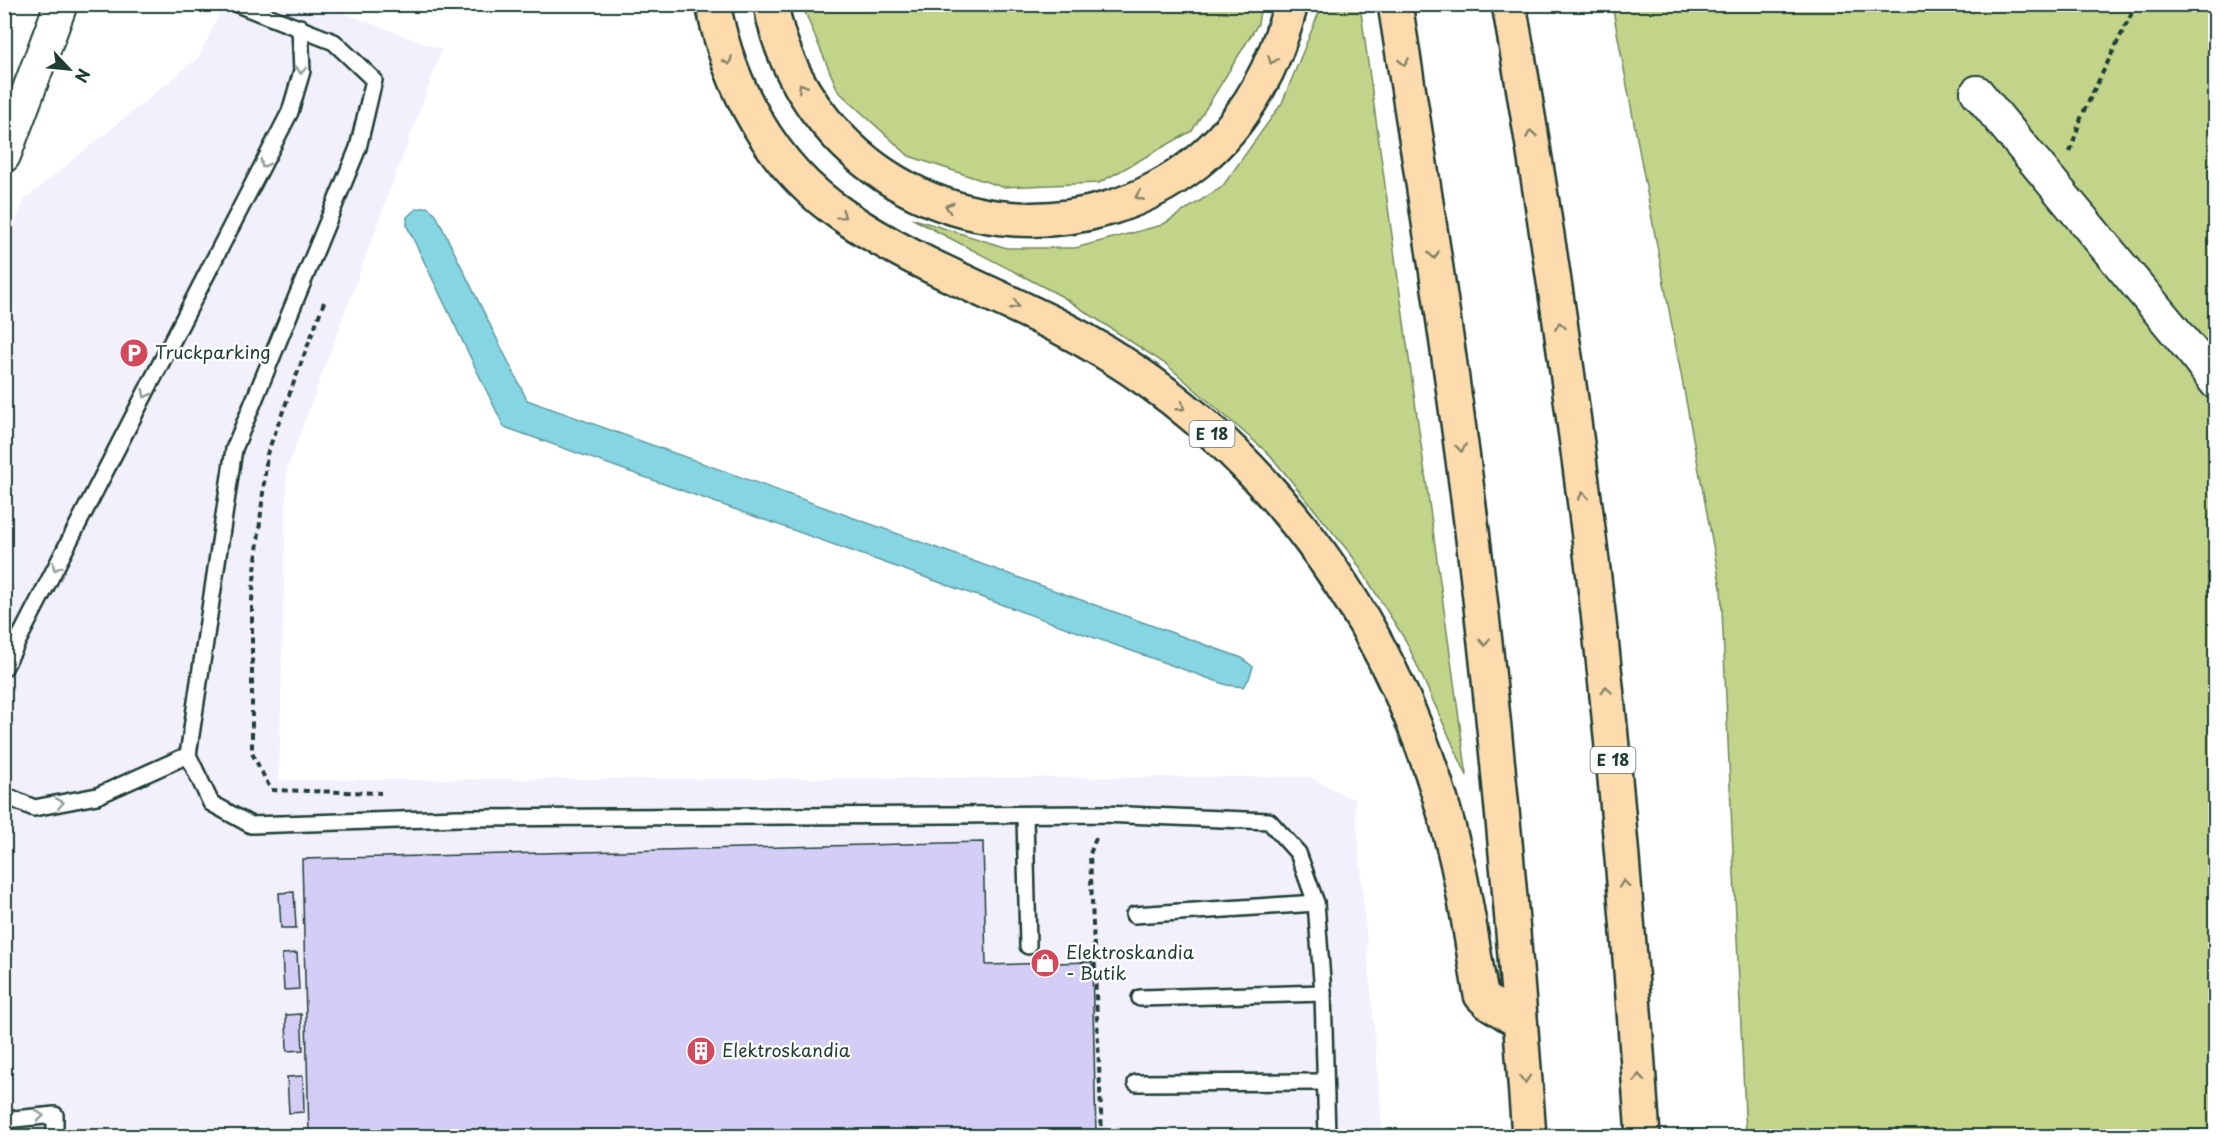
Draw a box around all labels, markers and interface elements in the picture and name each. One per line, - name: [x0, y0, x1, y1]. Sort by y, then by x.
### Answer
- north arrow: [39, 39, 99, 99]
- one-way arrow: [1267, 54, 1279, 65]
- one-way arrow: [721, 55, 733, 66]
- one-way arrow: [1398, 58, 1410, 67]
- text: N: [70, 65, 97, 87]
- one-way arrow: [295, 66, 308, 75]
- one-way arrow: [797, 83, 809, 93]
- one-way arrow: [1526, 129, 1538, 138]
- one-way arrow: [260, 158, 271, 169]
- one-way arrow: [1135, 189, 1146, 201]
- one-way arrow: [944, 202, 955, 214]
- one-way arrow: [836, 208, 847, 219]
- one-way arrow: [1427, 250, 1439, 260]
- one-way arrow: [1008, 298, 1019, 309]
- one-way arrow: [1555, 322, 1567, 331]
- parking icon: Truckparking: [118, 337, 150, 369]
- place label: Truckparking: [155, 338, 271, 365]
- one-way arrow: [141, 387, 153, 398]
- one-way arrow: [1174, 399, 1185, 410]
- road number: E 18: [1190, 421, 1234, 447]
- one-way arrow: [1455, 443, 1467, 453]
- one-way arrow: [1578, 491, 1590, 500]
- one-way arrow: [52, 561, 64, 572]
- one-way arrow: [1478, 637, 1491, 646]
- one-way arrow: [1600, 685, 1613, 694]
- road number: E 18: [1590, 747, 1636, 773]
- one-way arrow: [54, 797, 64, 810]
- one-way arrow: [1618, 879, 1631, 888]
- place label: Elektroskandia - Butik: [1066, 938, 1195, 986]
- shop icon: Elektroskandia - Butik: [1029, 947, 1061, 979]
- building icon: Elektroskandia: [685, 1035, 717, 1067]
- place label: Elektroskandia: [722, 1036, 851, 1063]
- one-way arrow: [1633, 1074, 1646, 1083]
- one-way arrow: [1518, 1075, 1531, 1084]
- one-way arrow: [36, 1110, 45, 1123]

